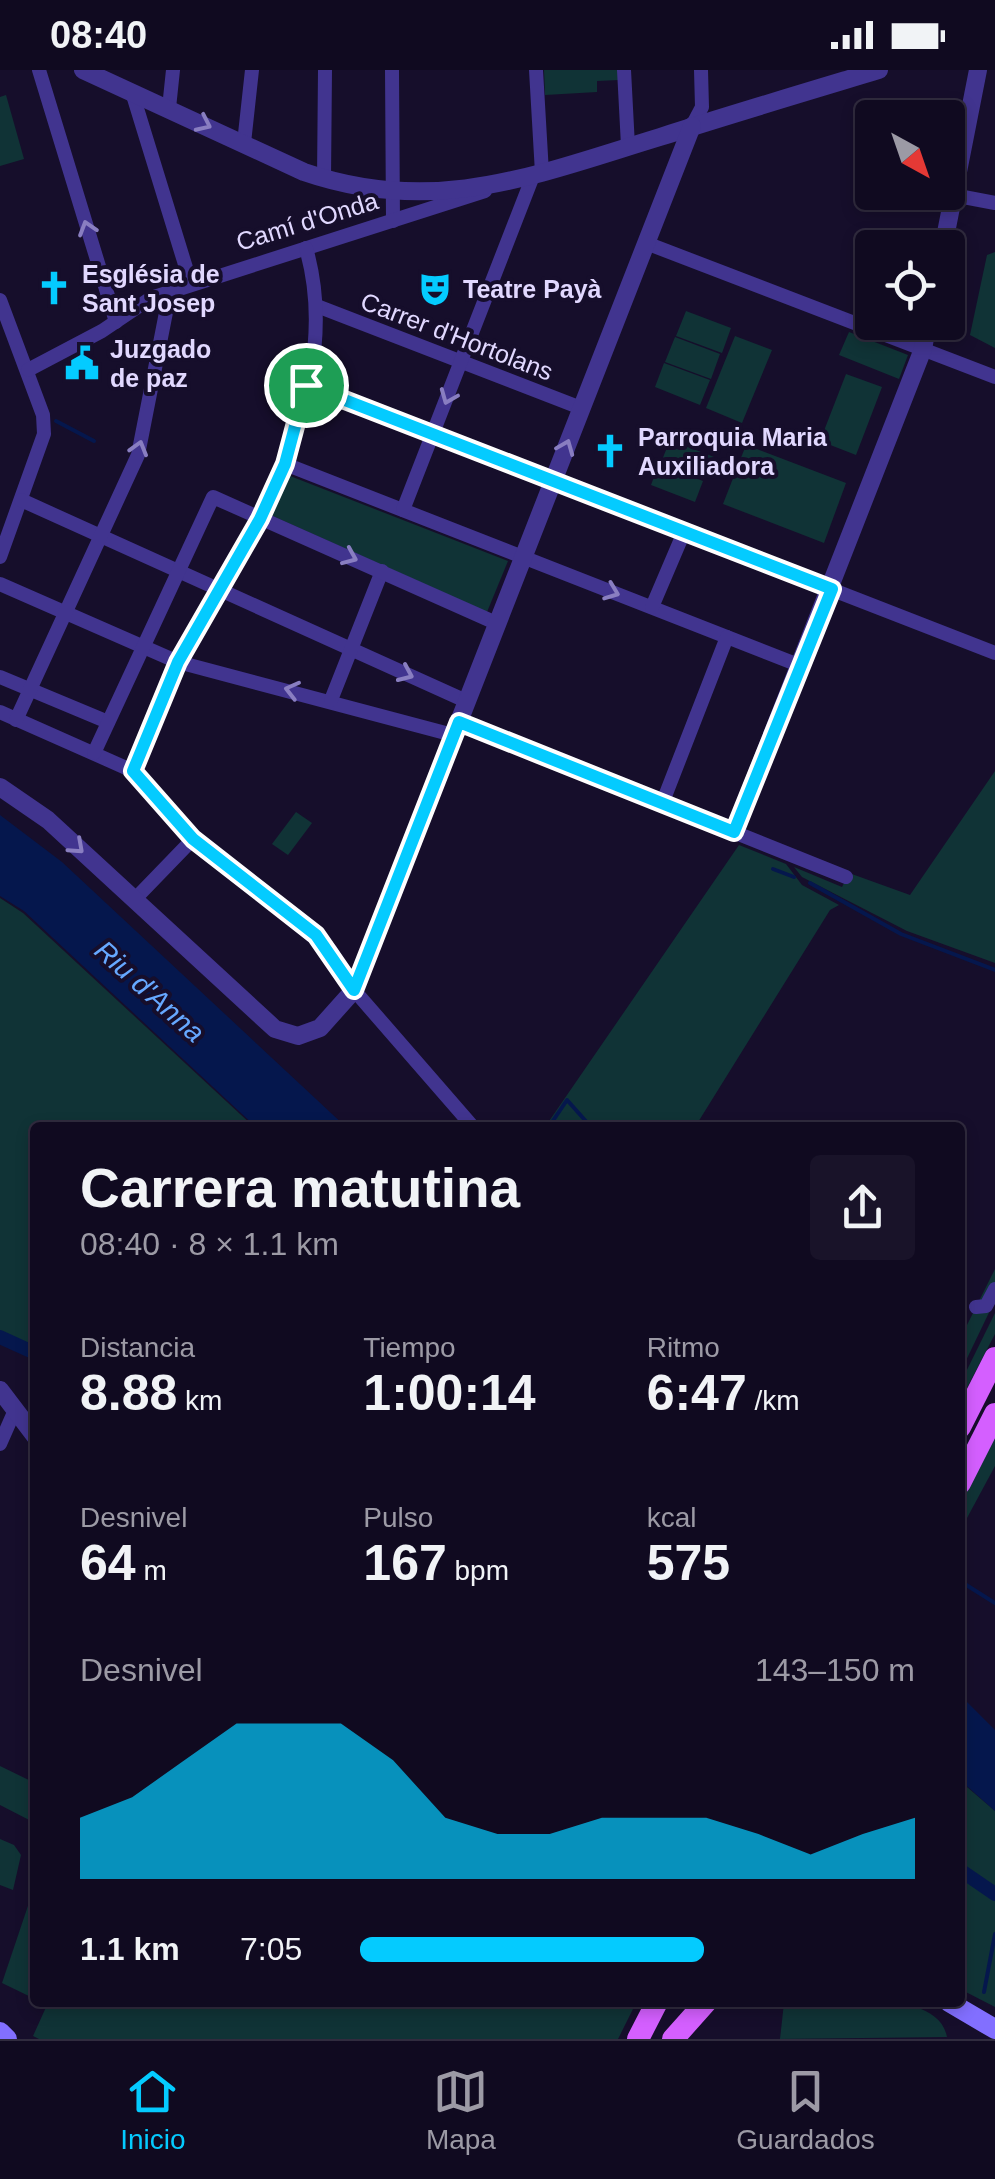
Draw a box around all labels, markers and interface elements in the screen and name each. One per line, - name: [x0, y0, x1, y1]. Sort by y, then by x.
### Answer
- text: 08:40: [50, 14, 147, 56]
- north arrow: [855, 100, 965, 210]
- map controls: [855, 100, 965, 340]
- one-way arrow: [194, 112, 212, 132]
- street label: Camí d'Onda: [233, 186, 381, 256]
- one-way arrow: [79, 221, 99, 238]
- button: locate: [855, 230, 965, 340]
- place label: Església de Sant Josep: [82, 260, 220, 317]
- church icon: Església de Sant Josep: [35, 269, 73, 307]
- theatre icon: Teatre Payà: [416, 270, 454, 308]
- place label: Teatre Payà: [463, 275, 602, 303]
- street label: Carrer d'Hortolans: [357, 286, 557, 386]
- place label: Juzgado de paz: [110, 335, 211, 392]
- pin: [264, 343, 349, 428]
- public building icon: Juzgado de paz: [63, 344, 101, 382]
- icon: arrive: [279, 358, 334, 413]
- one-way arrow: [440, 387, 460, 405]
- place label: Parroquia Maria Auxiliadora: [638, 423, 828, 480]
- church icon: Parroquia Maria Auxiliadora: [591, 432, 629, 470]
- one-way arrow: [554, 439, 574, 457]
- one-way arrow: [127, 440, 148, 457]
- one-way arrow: [340, 546, 358, 566]
- one-way arrow: [602, 580, 619, 601]
- one-way arrow: [396, 662, 414, 682]
- one-way arrow: [284, 681, 301, 702]
- one-way arrow: [65, 835, 84, 853]
- water label: Riu d'Anna: [89, 934, 211, 1048]
- button: share: [810, 1155, 915, 1260]
- text: Carrera matutina: [80, 1157, 520, 1219]
- text: 08:40 · 8 × 1.1 km: [80, 1226, 339, 1262]
- text: Distancia: [80, 1332, 195, 1363]
- text: Tiempo: [363, 1332, 456, 1363]
- text: Ritmo: [647, 1332, 720, 1363]
- text: 8.88: [80, 1365, 177, 1421]
- text: 1:00:14: [363, 1365, 536, 1421]
- text: 6:47: [647, 1365, 747, 1421]
- text: km: [177, 1385, 222, 1416]
- text: /km: [747, 1385, 800, 1416]
- text: Desnivel: [80, 1502, 187, 1533]
- text: Pulso: [363, 1502, 433, 1533]
- text: kcal: [647, 1502, 696, 1533]
- text: 64: [80, 1535, 136, 1591]
- text: 167: [363, 1535, 447, 1591]
- text: 575: [647, 1535, 730, 1591]
- text: m: [136, 1555, 167, 1586]
- text: bpm: [447, 1555, 509, 1586]
- text: Desnivel: [80, 1652, 203, 1688]
- text: 143–150 m: [755, 1652, 915, 1688]
- text: 1.1 km: [80, 1931, 180, 1967]
- text: 7:05: [240, 1931, 302, 1967]
- tab: Inicio: [120, 2064, 186, 2156]
- tab: Mapa: [426, 2064, 496, 2156]
- tab: Guardados: [736, 2064, 875, 2156]

